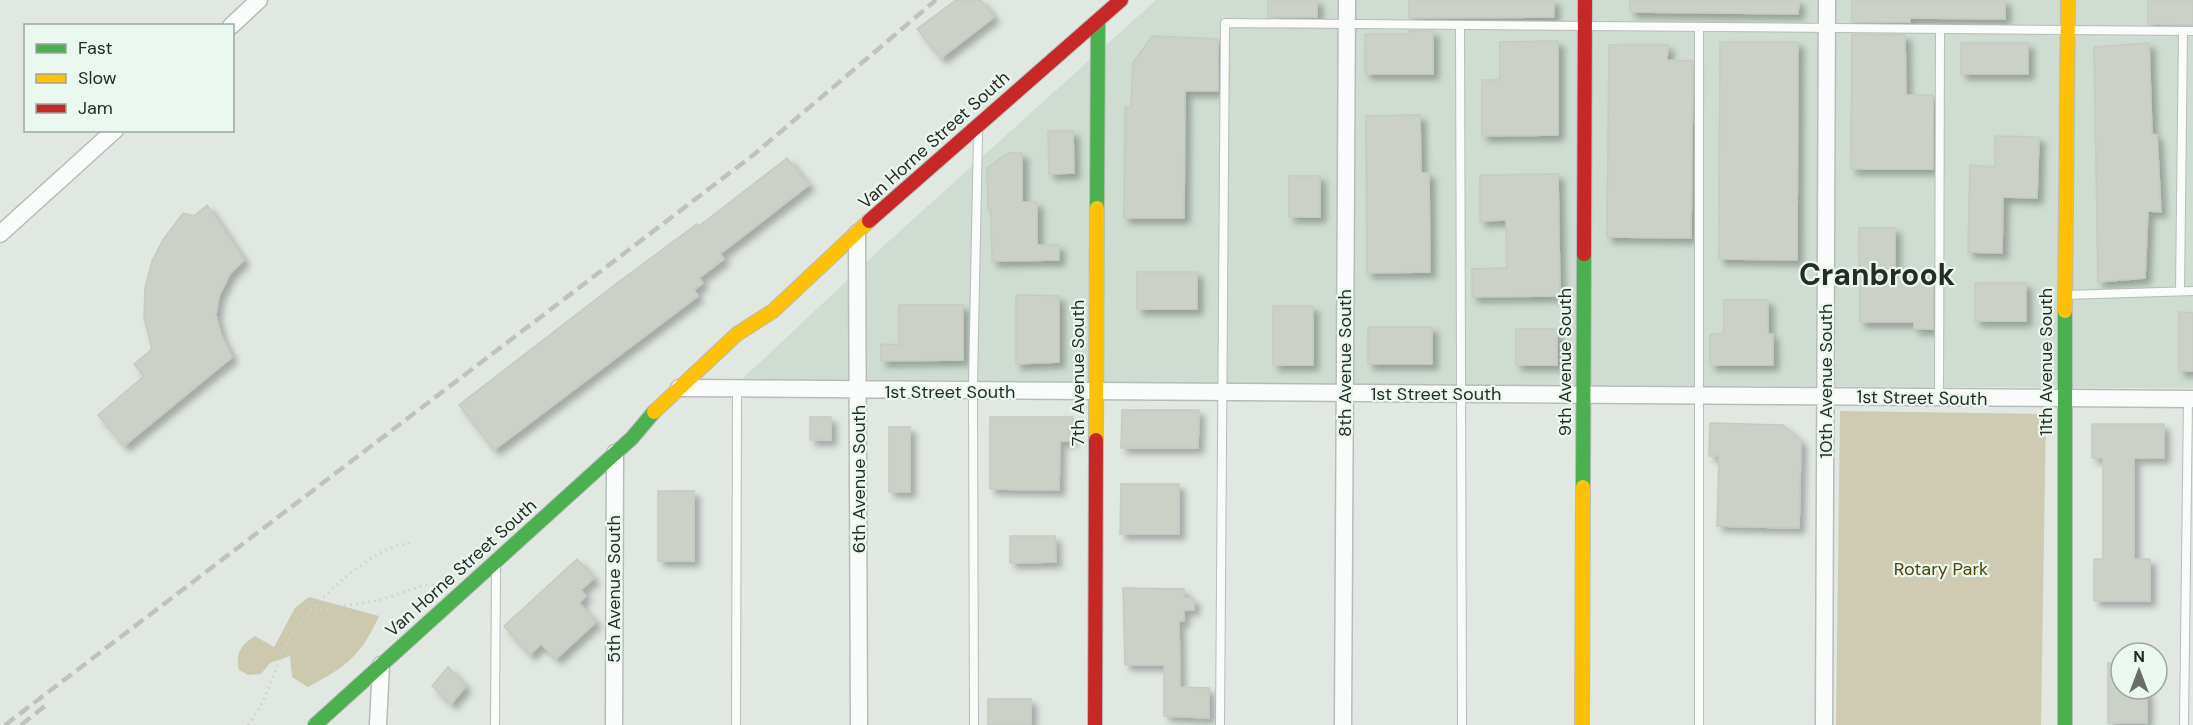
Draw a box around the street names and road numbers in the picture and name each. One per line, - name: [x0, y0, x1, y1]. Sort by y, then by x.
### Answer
- street label: Van Horne Street South: [853, 66, 1015, 214]
- street label: 9th Avenue South: [1553, 288, 1577, 436]
- street label: 11th Avenue South: [2034, 288, 2058, 436]
- street label: 8th Avenue South: [1333, 289, 1357, 437]
- street label: 7th Avenue South: [1066, 300, 1090, 446]
- street label: 10th Avenue South: [1814, 304, 1838, 458]
- street label: 1st Street South: [885, 380, 1015, 404]
- street label: 1st Street South: [1371, 382, 1501, 406]
- street label: 1st Street South: [1856, 385, 1988, 411]
- street label: 6th Avenue South: [847, 405, 871, 553]
- street label: Van Horne Street South: [380, 494, 542, 642]
- street label: 5th Avenue South: [602, 515, 626, 663]

